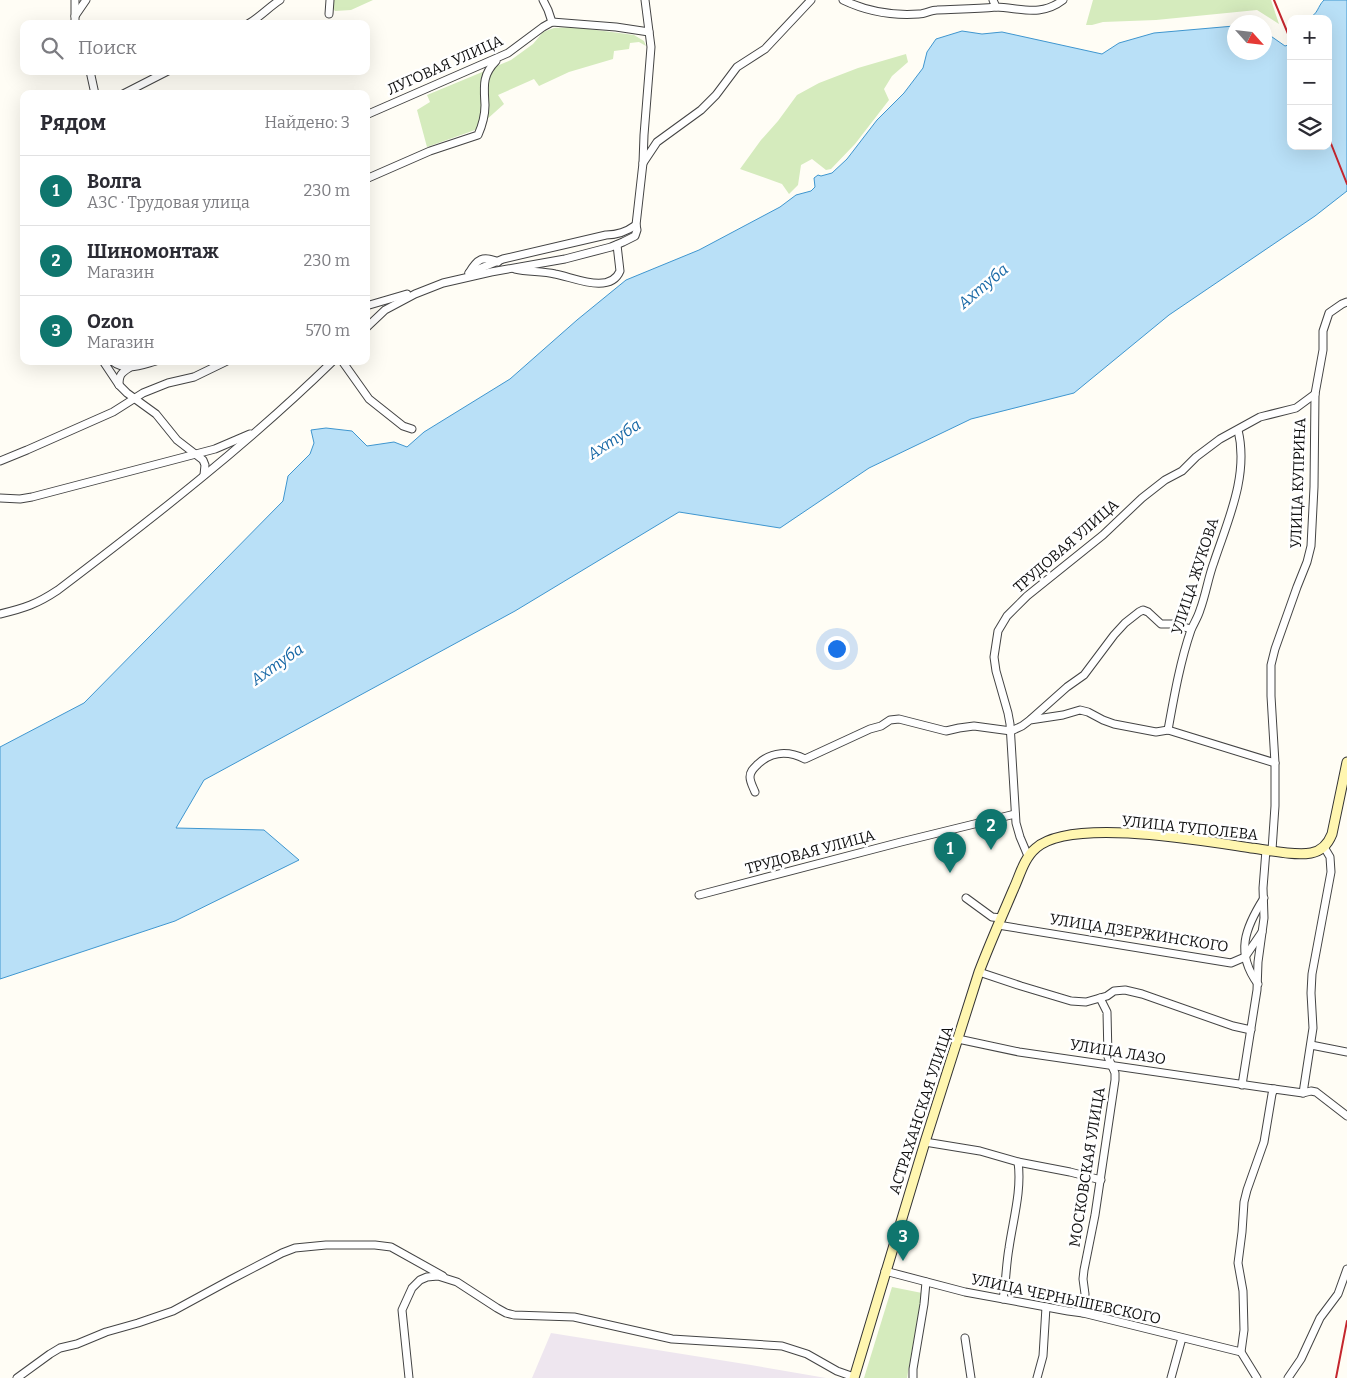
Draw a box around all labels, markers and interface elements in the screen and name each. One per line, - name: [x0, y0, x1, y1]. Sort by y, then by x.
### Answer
- north arrow: [1227, 15, 1272, 60]
- map controls: [1287, 15, 1332, 150]
- button: +: [1287, 15, 1332, 60]
- search box: [20, 20, 370, 75]
- street label: ЛУГОВАЯ УЛИЦА: [384, 31, 506, 99]
- icon: search: [38, 34, 66, 62]
- text: Поиск: [78, 36, 137, 59]
- button: −: [1287, 60, 1332, 105]
- button: layers: [1287, 105, 1332, 150]
- text: Рядом: [40, 110, 106, 136]
- text: Найдено: 3: [265, 113, 350, 132]
- text: Волга: [87, 170, 142, 193]
- text: 1: [53, 181, 59, 200]
- text: 230 m: [303, 181, 350, 200]
- text: АЗС · Трудовая улица: [87, 193, 250, 212]
- text: Шиномонтаж: [87, 240, 219, 263]
- text: 2: [51, 251, 61, 270]
- text: 230 m: [303, 251, 350, 270]
- water label: Ахтуба: [953, 260, 1012, 313]
- text: Магазин: [87, 263, 154, 282]
- text: Ozon: [87, 310, 134, 333]
- text: 3: [51, 321, 61, 340]
- text: 570 m: [305, 321, 350, 340]
- text: Магазин: [87, 333, 154, 352]
- water label: Ахтуба: [583, 415, 644, 464]
- street label: УЛИЦА КУПРИНА: [1287, 417, 1309, 549]
- street label: ТРУДОВАЯ УЛИЦА: [1010, 495, 1122, 597]
- street label: УЛИЦА ЖУКОВА: [1168, 515, 1222, 637]
- your location: [824, 636, 850, 662]
- water label: Ахтуба: [246, 639, 307, 689]
- pin: 2: [975, 809, 1007, 850]
- street label: УЛИЦА ТУПОЛЕВА: [1121, 812, 1259, 844]
- street label: ТРУДОВАЯ УЛИЦА: [743, 826, 877, 878]
- pin: 1: [934, 832, 966, 873]
- street label: УЛИЦА ДЗЕРЖИНСКОГО: [1048, 910, 1230, 956]
- street label: АСТРАХАНСКАЯ УЛИЦА: [885, 1023, 957, 1197]
- street label: УЛИЦА ЛАЗО: [1069, 1036, 1167, 1068]
- street label: МОСКОВСКАЯ УЛИЦА: [1065, 1085, 1109, 1248]
- pin: 3: [887, 1220, 919, 1261]
- street label: УЛИЦА ЧЕРНЫШЕВСКОГО: [969, 1270, 1163, 1328]

